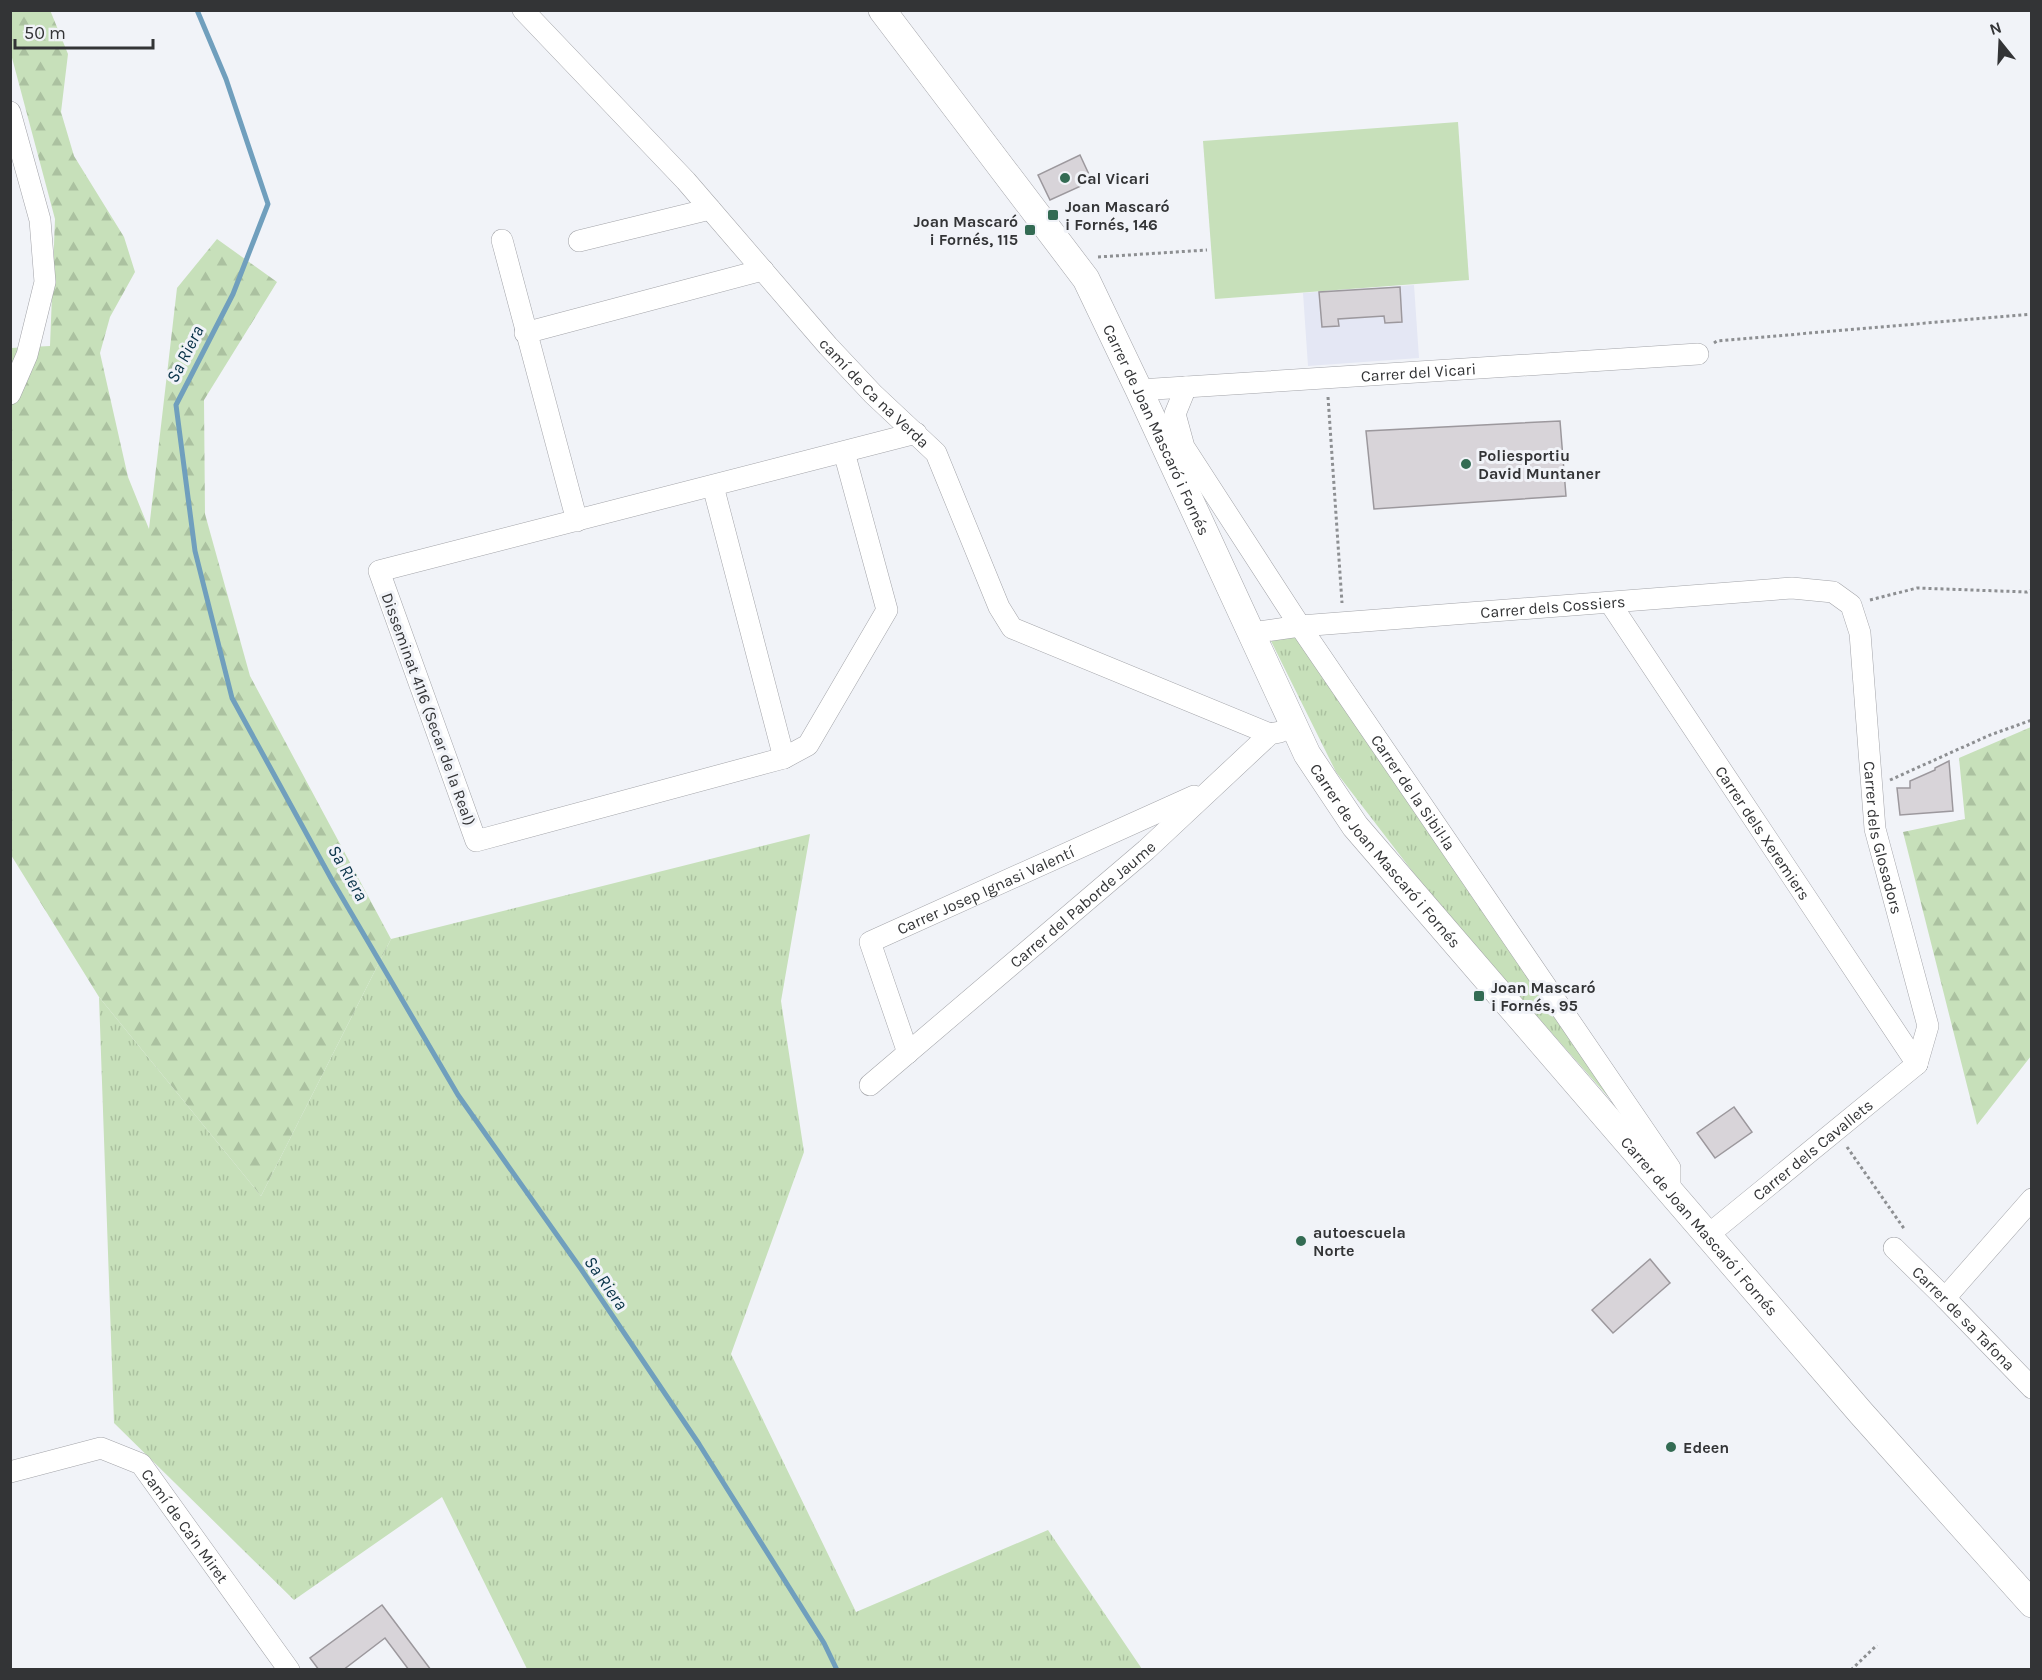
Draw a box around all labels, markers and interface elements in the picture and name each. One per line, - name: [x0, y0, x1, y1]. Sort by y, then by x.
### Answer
- scale bar: [15, 12, 153, 50]
- north arrow: [1970, 12, 2030, 72]
- text: N: [1987, 17, 2004, 39]
- text: 50 m: [24, 22, 66, 44]
- place label: Cal Vicari: [1077, 169, 1150, 188]
- marker: Cal Vicari: [1058, 171, 1072, 185]
- place label: Joan Mascaró i Fornés, 146: [1065, 197, 1170, 234]
- marker: Joan Mascaró i Fornés, 146: [1046, 208, 1060, 222]
- place label: Joan Mascaró i Fornés, 115: [914, 212, 1018, 249]
- marker: Joan Mascaró i Fornés, 115: [1023, 223, 1037, 237]
- street label: Carrer de Joan Mascaró i Fornés: [1099, 321, 1214, 538]
- water label: Sa Riera: [161, 322, 209, 386]
- street label: camí de Ca na Verda: [815, 334, 933, 452]
- street label: Carrer del Vicari: [1360, 359, 1477, 386]
- place label: Poliesportiu David Muntaner: [1478, 446, 1601, 483]
- marker: Poliesportiu David Muntaner: [1459, 457, 1473, 471]
- street label: Disseminat 4116 (Secar de la Real): [377, 590, 480, 828]
- street label: Carrer dels Cossiers: [1480, 592, 1626, 622]
- street label: Carrer de la Sibil·la: [1367, 731, 1459, 854]
- street label: Carrer de Joan Mascaró i Fornés: [1306, 760, 1465, 952]
- street label: Carrer dels Glosadors: [1860, 760, 1906, 916]
- street label: Carrer dels Xeremiers: [1711, 762, 1814, 904]
- street label: Carrer del Paborde Jaume: [1006, 837, 1160, 972]
- water label: Sa Riera: [323, 841, 373, 905]
- street label: Carrer Josep Ignasi Valentí: [894, 842, 1078, 939]
- place label: Joan Mascaró i Fornés, 95: [1491, 978, 1596, 1015]
- marker: Joan Mascaró i Fornés, 95: [1472, 989, 1486, 1003]
- street label: Carrer dels Cavallets: [1749, 1095, 1877, 1205]
- street label: Carrer de Joan Mascaró i Fornés: [1617, 1133, 1782, 1320]
- place label: autoescuela Norte: [1313, 1223, 1406, 1260]
- marker: autoescuela Norte: [1294, 1234, 1308, 1248]
- water label: Sa Riera: [579, 1252, 633, 1314]
- street label: Carrer de sa Tafona: [1908, 1262, 2019, 1375]
- place label: Edeen: [1683, 1438, 1729, 1457]
- marker: Edeen: [1664, 1440, 1678, 1454]
- street label: Camí de Ca'n Miret: [137, 1465, 232, 1587]

